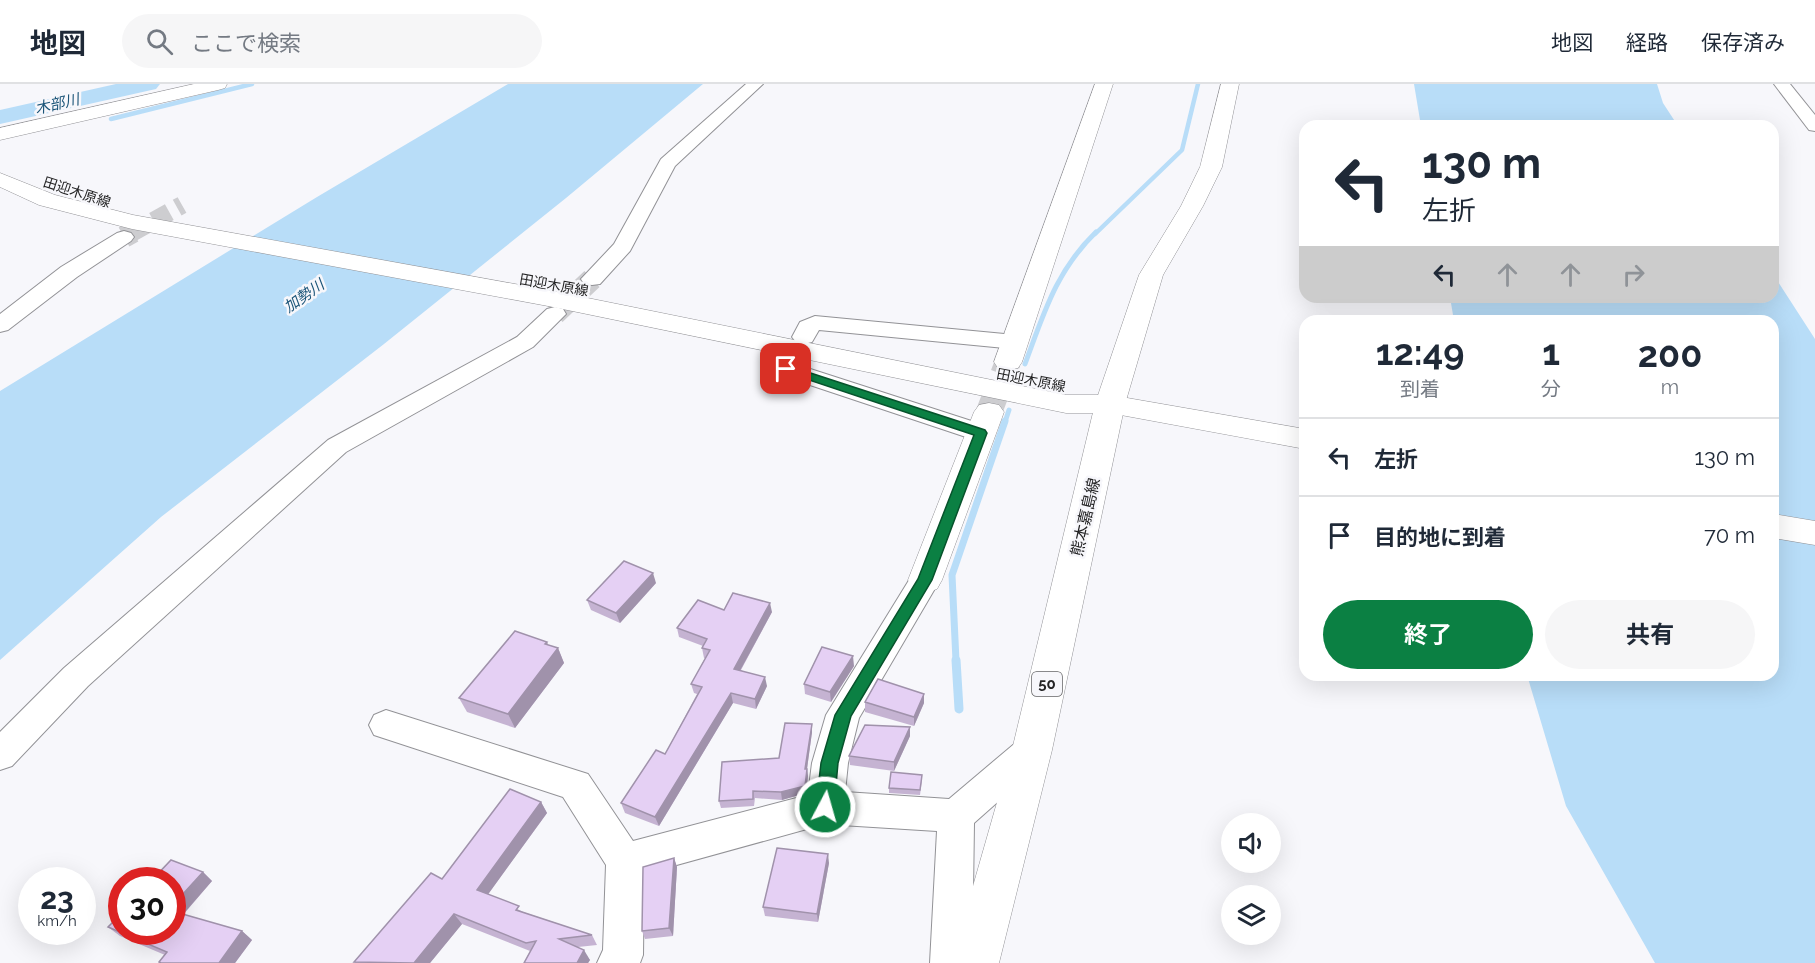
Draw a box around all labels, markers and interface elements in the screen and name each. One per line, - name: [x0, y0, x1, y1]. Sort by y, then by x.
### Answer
- search box: [122, 14, 542, 68]
- icon: search: [143, 25, 176, 58]
- text: 地図: [30, 27, 86, 60]
- text: ここで検索: [191, 30, 301, 56]
- text: 地図: [1551, 30, 1593, 55]
- text: 経路: [1626, 30, 1668, 55]
- text: 保存済み: [1701, 30, 1785, 55]
- water label: 木部川: [33, 90, 83, 118]
- text: 130 m: [1422, 139, 1541, 188]
- icon: left: [1323, 144, 1401, 222]
- street label: 田迎木原線: [41, 174, 113, 210]
- text: 左折: [1422, 195, 1476, 226]
- icon: left: [1428, 258, 1461, 291]
- icon: ahead: [1491, 258, 1524, 291]
- icon: ahead: [1554, 258, 1587, 291]
- icon: right: [1617, 258, 1650, 291]
- street label: 田迎木原線: [518, 271, 590, 299]
- water label: 加勢川: [280, 275, 329, 316]
- text: 12:49: [1376, 331, 1464, 373]
- text: 1: [1542, 331, 1560, 373]
- text: 200: [1638, 333, 1702, 375]
- pin: [760, 343, 811, 394]
- icon: arrive: [769, 352, 802, 385]
- street label: 田迎木原線: [995, 365, 1067, 395]
- text: m: [1661, 375, 1679, 399]
- text: 到着: [1400, 377, 1440, 401]
- text: 分: [1541, 377, 1561, 401]
- icon: left: [1323, 441, 1356, 474]
- text: 130 m: [1695, 444, 1755, 470]
- text: 左折: [1374, 446, 1418, 472]
- street label: 熊本嘉島線: [1067, 476, 1104, 558]
- icon: arrive: [1323, 519, 1356, 552]
- text: 70 m: [1704, 522, 1755, 548]
- text: 目的地に到着: [1374, 524, 1506, 550]
- button: 終了: [1323, 600, 1533, 669]
- button: 共有: [1545, 600, 1755, 669]
- road number: 50: [1032, 672, 1062, 696]
- position arrow: [793, 775, 857, 839]
- map controls: [1221, 813, 1281, 945]
- button: sound: [1221, 813, 1281, 873]
- speed limit sign: 30: [108, 867, 186, 945]
- text: 23: [40, 881, 74, 916]
- button: layers: [1221, 885, 1281, 945]
- text: km/h: [37, 912, 77, 930]

